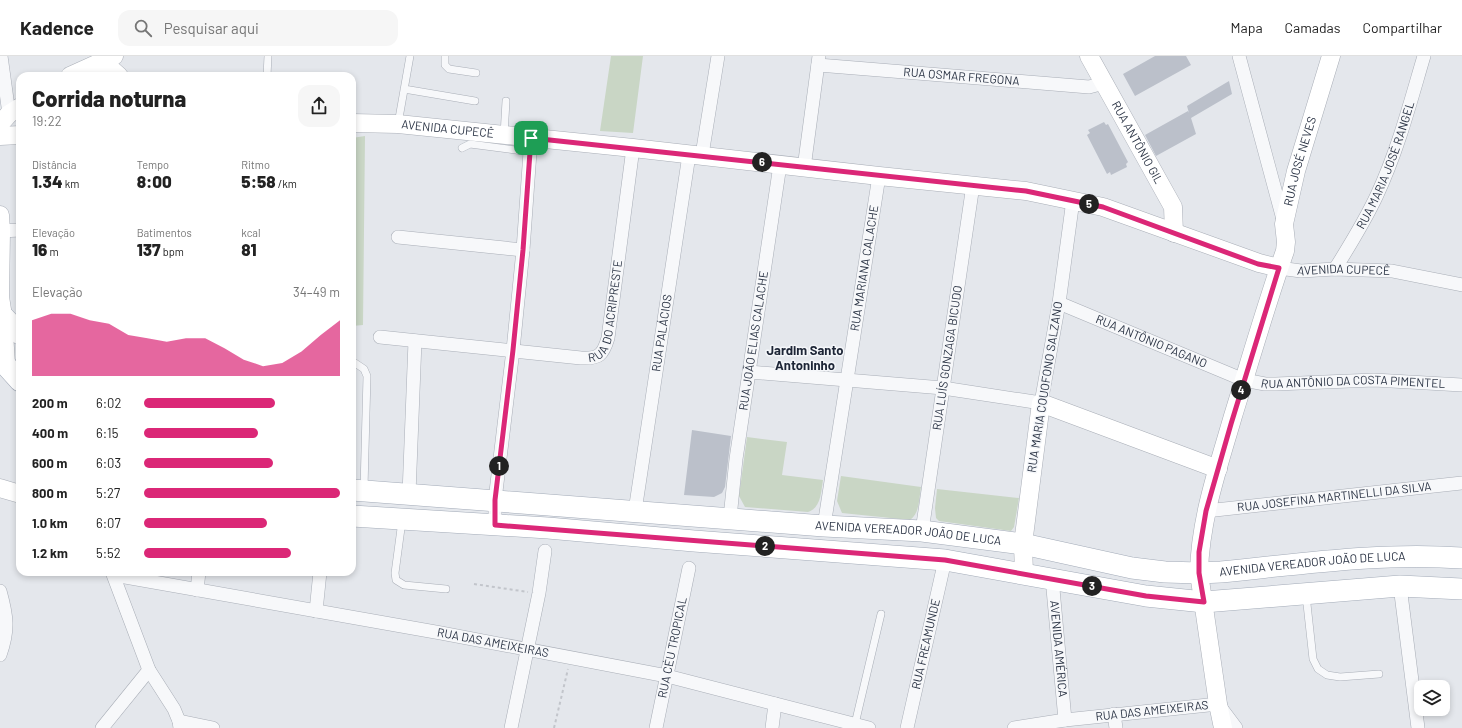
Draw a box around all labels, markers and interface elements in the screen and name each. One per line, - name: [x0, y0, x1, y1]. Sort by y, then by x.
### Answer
- search box: [118, 10, 398, 46]
- text: Kadence: [20, 16, 94, 39]
- icon: search: [132, 17, 154, 39]
- text: Pesquisar aqui: [164, 19, 259, 37]
- text: Mapa: [1231, 19, 1263, 36]
- text: Camadas: [1285, 19, 1340, 36]
- text: Compartilhar: [1362, 19, 1442, 36]
- street label: RUA OSMAR FREGONA: [903, 64, 1020, 87]
- text: Corrida noturna: [32, 85, 186, 111]
- button: share: [298, 85, 340, 127]
- street label: RUA ANTÔNIO GIL: [1109, 98, 1167, 186]
- street label: RUA MARIA JOSÉ RANGEL: [1353, 99, 1416, 231]
- text: 19:22: [32, 113, 62, 129]
- street label: RUA JOSÉ NEVES: [1280, 115, 1318, 207]
- street label: AVENIDA CUPECÊ: [401, 116, 495, 140]
- pin: [514, 121, 548, 155]
- icon: arrive: [520, 127, 542, 149]
- pin: 6: [752, 152, 772, 172]
- text: 6: [759, 155, 765, 168]
- text: Distância: [32, 158, 77, 171]
- text: Tempo: [137, 158, 169, 171]
- text: Ritmo: [241, 158, 270, 171]
- text: 1.34: [32, 171, 63, 191]
- text: 8:00: [137, 171, 172, 191]
- text: 5:58: [241, 171, 276, 191]
- text: km: [63, 177, 79, 190]
- text: /km: [276, 177, 297, 190]
- pin: 5: [1079, 194, 1099, 214]
- text: 5: [1086, 197, 1092, 210]
- street label: RUA MARIANA CALACHE: [847, 204, 880, 332]
- text: Elevação: [32, 226, 75, 239]
- text: Batimentos: [137, 226, 192, 239]
- text: kcal: [241, 226, 261, 239]
- text: 16: [32, 239, 47, 259]
- text: 137: [137, 239, 161, 259]
- text: 81: [241, 239, 257, 259]
- text: m: [47, 245, 59, 258]
- text: bpm: [161, 245, 184, 258]
- street label: RUA DO ACRIPRESTE: [587, 259, 624, 364]
- street label: AVENIDA CUPECÊ: [1297, 261, 1390, 277]
- street label: RUA JOÃO ELIAS CALACHE: [735, 270, 770, 411]
- text: Elevação: [32, 284, 83, 300]
- text: 34–49 m: [293, 284, 340, 300]
- street label: RUA LUÍS GONZAGA BICUDO: [929, 284, 964, 431]
- street label: RUA PALÁCIOS: [648, 293, 674, 373]
- street label: RUA MARIA COUOFONO SALZANO: [1024, 300, 1064, 474]
- street label: RUA ANTÔNIO PAGANO: [1094, 311, 1209, 370]
- district label: Jardim Santo Antoninho: [766, 342, 844, 373]
- street label: RUA ANTÔNIO DA COSTA PIMENTEL: [1260, 372, 1446, 391]
- pin: 4: [1231, 380, 1251, 400]
- text: 4: [1238, 383, 1244, 396]
- text: 200 m: [32, 395, 68, 411]
- text: 6:02: [96, 395, 121, 411]
- text: 400 m: [32, 425, 68, 441]
- text: 6:15: [96, 425, 118, 441]
- text: 600 m: [32, 455, 67, 471]
- text: 6:03: [96, 455, 121, 471]
- pin: 1: [489, 456, 509, 476]
- text: 1: [497, 459, 501, 472]
- street label: RUA JOSEFINA MARTINELLI DA SILVA: [1236, 478, 1432, 514]
- text: 800 m: [32, 485, 67, 501]
- text: 5:27: [96, 485, 120, 501]
- text: 1.0 km: [32, 515, 68, 531]
- text: 6:07: [96, 515, 121, 531]
- street label: AVENIDA VEREADOR JOÃO DE LUCA: [815, 517, 1002, 547]
- pin: 2: [755, 536, 775, 556]
- text: 2: [762, 539, 768, 552]
- text: 1.2 km: [32, 545, 68, 561]
- text: 5:52: [96, 545, 121, 561]
- street label: AVENIDA VEREADOR JOÃO DE LUCA: [1218, 548, 1406, 578]
- pin: 3: [1082, 576, 1102, 596]
- text: 3: [1089, 579, 1095, 592]
- street label: RUA CÉU TROPICAL: [654, 596, 689, 699]
- street label: RUA FREAMUNDE: [908, 597, 942, 691]
- street label: AVENIDA AMÉRICA: [1048, 600, 1071, 698]
- street label: RUA DAS AMEIXEIRAS: [436, 624, 550, 659]
- map controls: [1414, 680, 1450, 716]
- button: layers: [1414, 680, 1450, 716]
- street label: RUA DAS AMEIXEIRAS: [1095, 697, 1209, 723]

